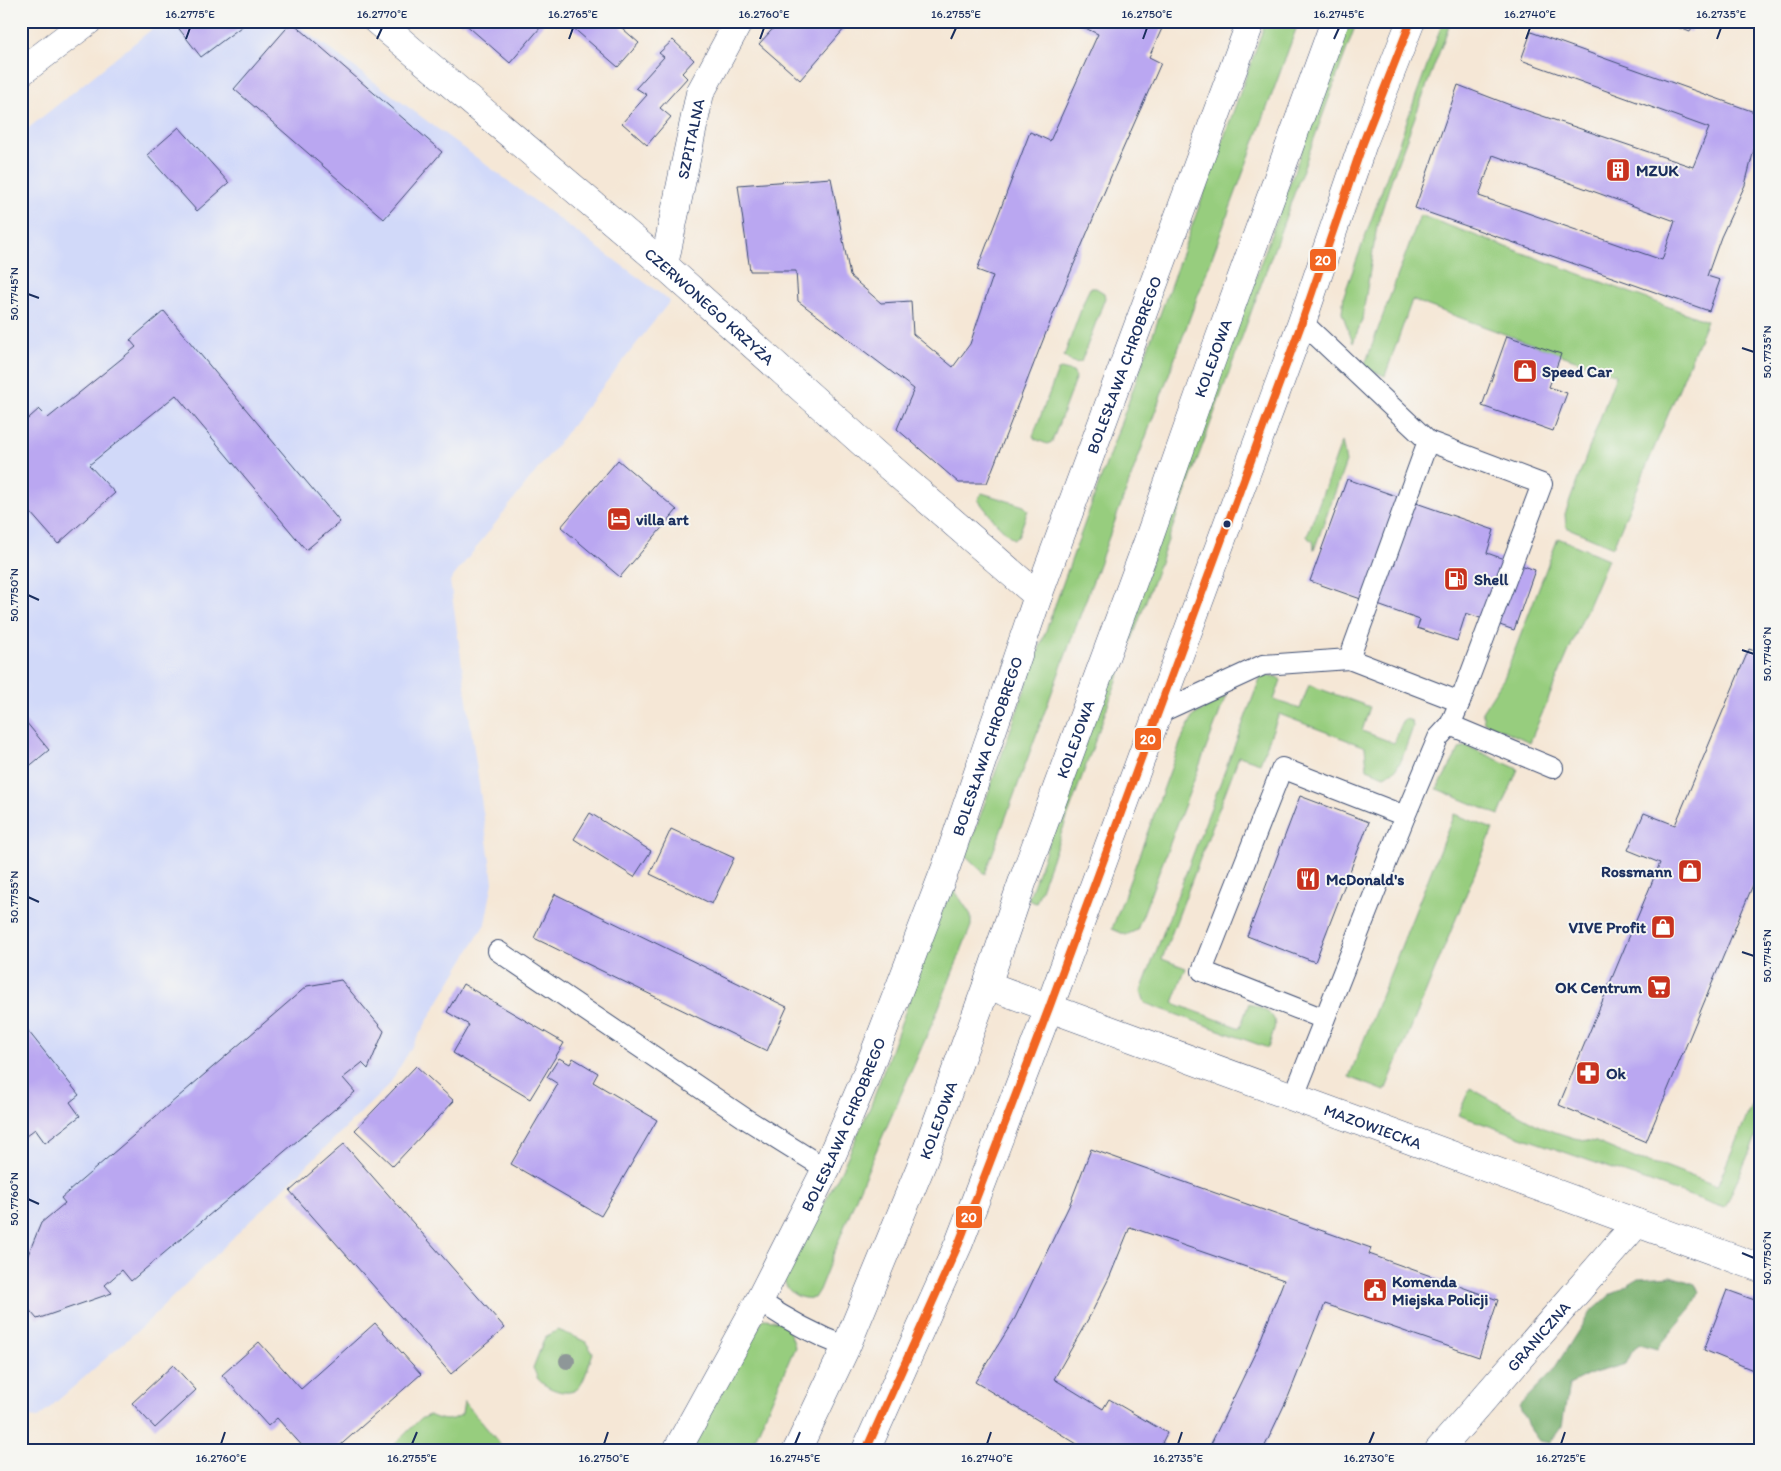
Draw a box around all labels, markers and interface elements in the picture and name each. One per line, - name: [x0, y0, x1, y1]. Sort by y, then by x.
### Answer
- text: 16.2775°E: [165, 7, 215, 21]
- text: 16.2770°E: [357, 7, 408, 21]
- text: 16.2765°E: [548, 7, 598, 21]
- text: 16.2760°E: [738, 7, 790, 21]
- text: 16.2755°E: [931, 7, 981, 21]
- text: 16.2750°E: [1122, 7, 1173, 21]
- text: 16.2745°E: [1314, 7, 1365, 21]
- text: 16.2740°E: [1504, 7, 1556, 21]
- text: 16.2735°E: [1696, 7, 1746, 21]
- street label: SZPITALNA: [673, 97, 709, 181]
- building icon: MZUK: [1605, 157, 1631, 183]
- place label: MZUK: [1636, 161, 1679, 180]
- street label: CZERWONEGO KRZYŻA: [641, 244, 778, 369]
- line badge: 20: [1309, 248, 1337, 272]
- text: 20: [1315, 252, 1331, 269]
- text: 50.7745°N: [7, 267, 21, 321]
- street label: BOLESŁAWA CHROBREGO: [1083, 273, 1166, 456]
- street label: KOLEJOWA: [1190, 316, 1236, 400]
- text: 50.7735°N: [1760, 325, 1774, 379]
- shop icon: Speed Car: [1512, 358, 1538, 384]
- place label: Speed Car: [1542, 362, 1612, 382]
- hotel icon: villa art: [606, 506, 632, 532]
- place label: villa art: [636, 510, 689, 529]
- unlabelled marker: [1222, 519, 1232, 529]
- fuel station icon: Shell: [1443, 566, 1469, 592]
- text: 50.7750°N: [7, 568, 21, 622]
- place label: Shell: [1474, 570, 1509, 589]
- text: 50.7740°N: [1760, 627, 1774, 681]
- street label: BOLESŁAWA CHROBREGO: [948, 654, 1027, 838]
- street label: KOLEJOWA: [1052, 697, 1099, 781]
- line badge: 20: [1134, 727, 1162, 751]
- text: 20: [1140, 731, 1156, 748]
- shop icon: Rossmann: [1677, 858, 1703, 884]
- place label: Rossmann: [1601, 862, 1672, 881]
- restaurant icon: McDonald's: [1295, 866, 1321, 892]
- place label: McDonald's: [1326, 870, 1404, 889]
- text: 50.7755°N: [7, 871, 21, 923]
- shop icon: VIVE Profit: [1650, 914, 1676, 940]
- place label: VIVE Profit: [1569, 918, 1646, 937]
- text: 50.7745°N: [1760, 929, 1774, 983]
- supermarket icon: OK Centrum: [1646, 974, 1672, 1000]
- place label: OK Centrum: [1555, 978, 1643, 997]
- street label: BOLESŁAWA CHROBREGO: [797, 1035, 890, 1215]
- pharmacy icon: Ok: [1575, 1060, 1601, 1086]
- place label: Ok: [1606, 1064, 1627, 1083]
- street label: KOLEJOWA: [915, 1078, 961, 1162]
- street label: MAZOWIECKA: [1321, 1100, 1424, 1153]
- text: 50.7760°N: [7, 1172, 21, 1226]
- line badge: 20: [955, 1205, 983, 1229]
- text: 20: [961, 1209, 977, 1226]
- text: 50.7750°N: [1760, 1231, 1774, 1285]
- place label: Komenda Miejska Policji: [1392, 1272, 1488, 1310]
- public building icon: Komenda Miejska Policji: [1362, 1277, 1388, 1303]
- street label: GRANICZNA: [1503, 1298, 1574, 1375]
- text: 16.2760°E: [195, 1451, 247, 1465]
- text: 16.2755°E: [387, 1451, 437, 1465]
- text: 16.2750°E: [579, 1451, 630, 1465]
- text: 16.2745°E: [770, 1451, 821, 1465]
- text: 16.2740°E: [961, 1451, 1013, 1465]
- text: 16.2735°E: [1153, 1451, 1203, 1465]
- text: 16.2730°E: [1343, 1451, 1395, 1465]
- text: 16.2725°E: [1536, 1451, 1586, 1465]

